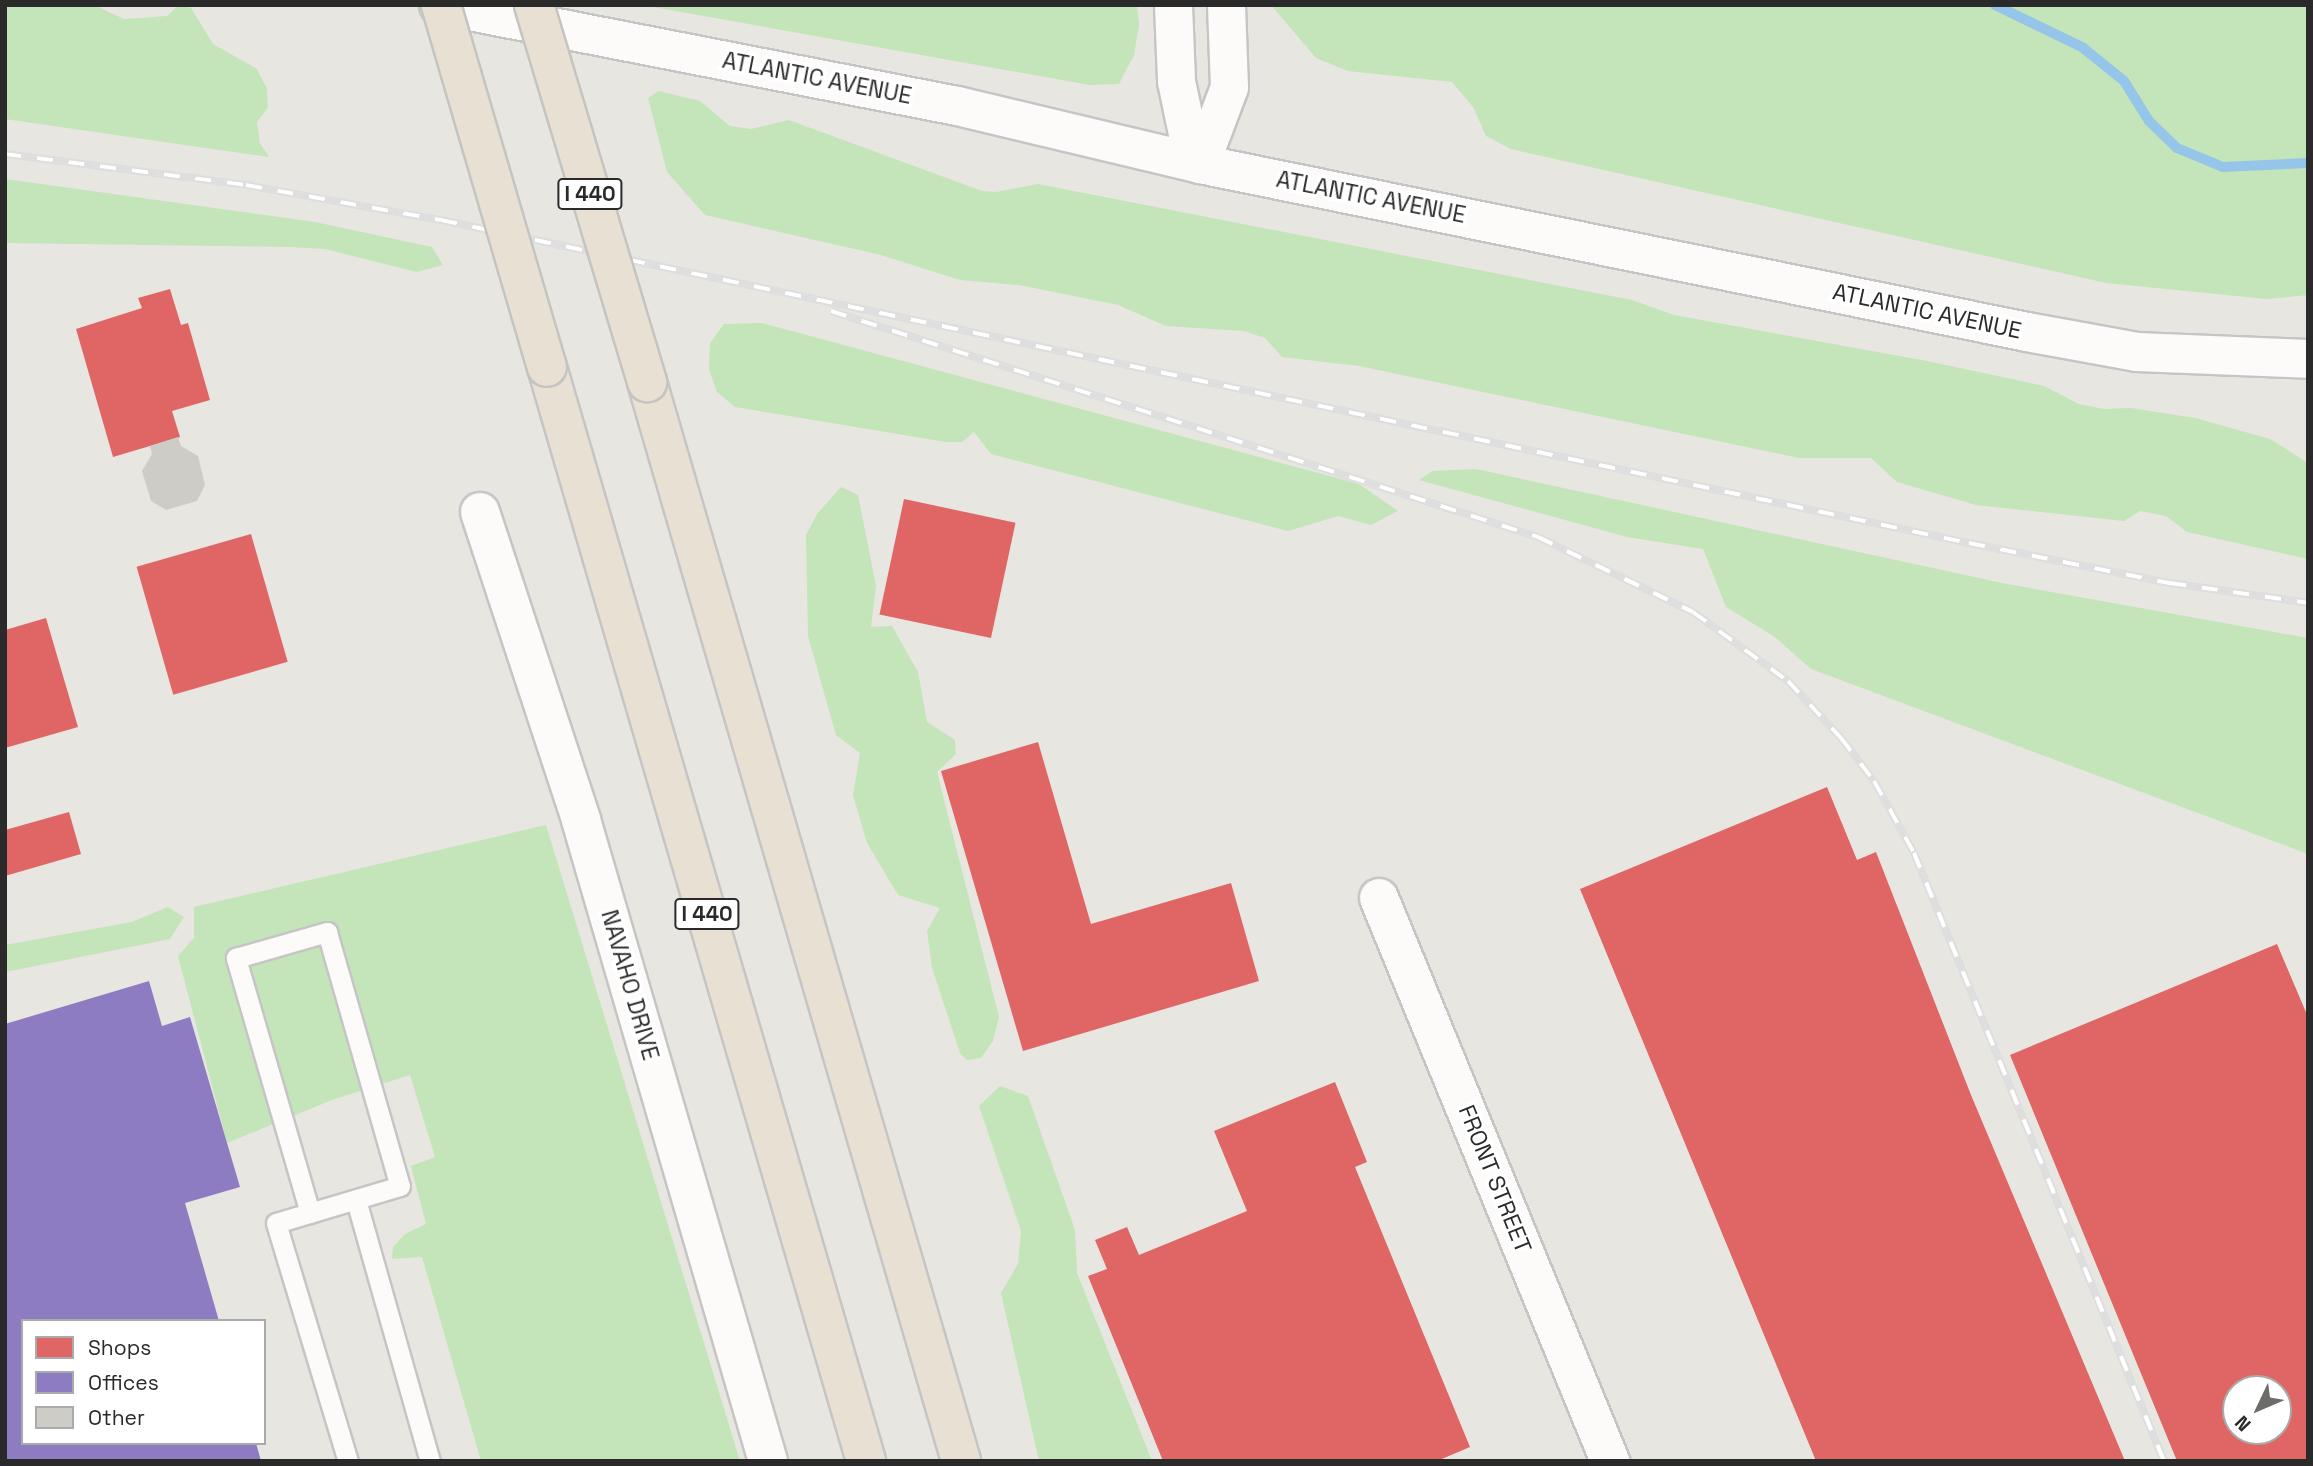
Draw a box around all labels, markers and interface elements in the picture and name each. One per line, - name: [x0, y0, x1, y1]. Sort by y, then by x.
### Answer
- street label: ATLANTIC AVENUE: [720, 46, 914, 110]
- street label: ATLANTIC AVENUE: [1274, 165, 1468, 229]
- road number: I 440: [557, 176, 623, 212]
- street label: ATLANTIC AVENUE: [1830, 277, 2024, 345]
- road number: I 440: [674, 897, 740, 932]
- street label: NAVAHO DRIVE: [595, 907, 665, 1063]
- street label: FRONT STREET: [1453, 1101, 1537, 1257]
- legend: [21, 1319, 266, 1445]
- text: Shops: [88, 1334, 151, 1361]
- text: Offices: [88, 1369, 159, 1396]
- north arrow: [2222, 1375, 2292, 1445]
- text: Other: [88, 1404, 145, 1431]
- text: N: [2230, 1410, 2256, 1437]

